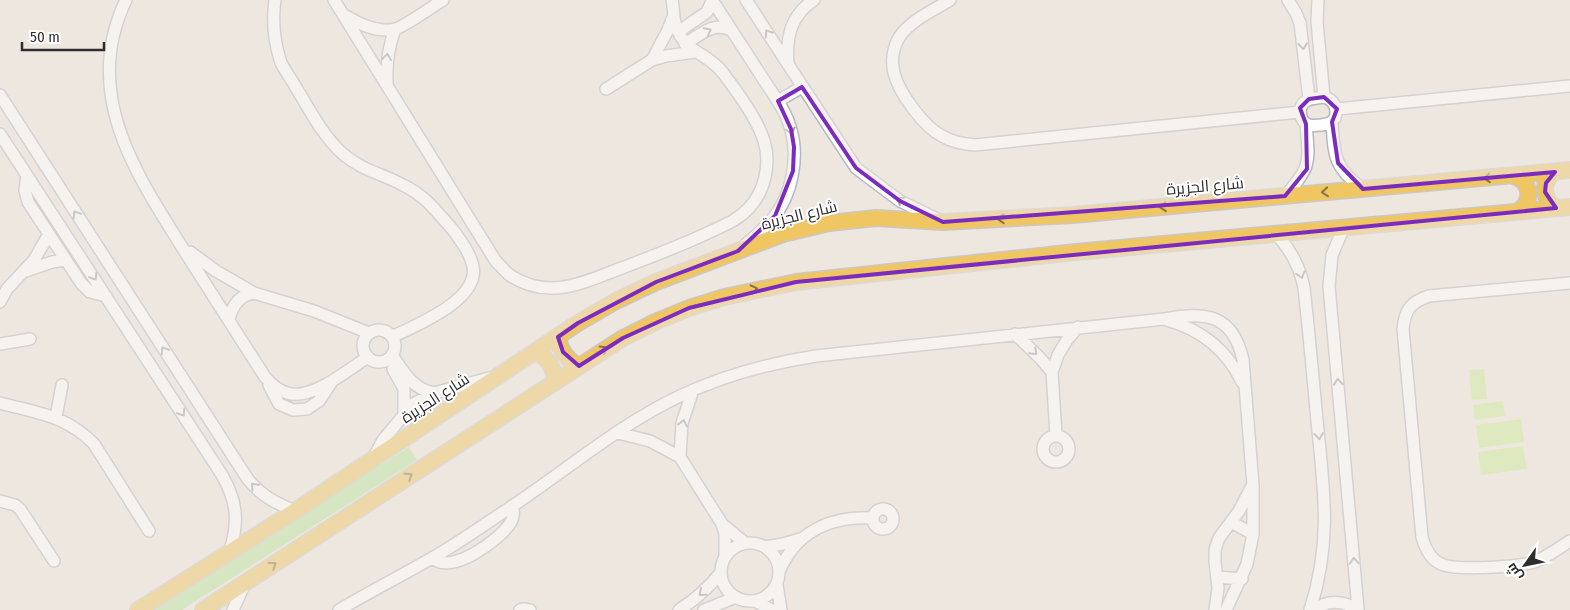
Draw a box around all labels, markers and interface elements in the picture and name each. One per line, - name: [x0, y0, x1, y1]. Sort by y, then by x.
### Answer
- scale bar: [22, 20, 105, 52]
- one-way arrow: [702, 27, 711, 37]
- text: 50 m: [30, 28, 60, 46]
- one-way arrow: [765, 30, 774, 39]
- one-way arrow: [1297, 42, 1308, 50]
- one-way arrow: [381, 53, 392, 61]
- one-way arrow: [785, 127, 796, 136]
- one-way arrow: [1482, 172, 1490, 183]
- street label: شارع الجزيرة: [1166, 173, 1245, 201]
- one-way arrow: [1320, 187, 1328, 198]
- street label: شارع الجزيرة: [759, 196, 839, 236]
- one-way arrow: [896, 196, 905, 206]
- one-way arrow: [1159, 201, 1167, 212]
- one-way arrow: [73, 210, 83, 219]
- one-way arrow: [997, 213, 1005, 224]
- one-way arrow: [1295, 270, 1305, 278]
- one-way arrow: [87, 272, 97, 281]
- one-way arrow: [750, 284, 759, 295]
- one-way arrow: [599, 346, 608, 356]
- one-way arrow: [1028, 346, 1037, 355]
- one-way arrow: [161, 347, 171, 356]
- street label: شارع الجزيرة: [397, 369, 474, 429]
- one-way arrow: [1332, 377, 1343, 385]
- one-way arrow: [176, 408, 186, 417]
- one-way arrow: [677, 418, 688, 427]
- one-way arrow: [1313, 432, 1324, 440]
- one-way arrow: [404, 473, 413, 483]
- one-way arrow: [251, 483, 260, 492]
- north arrow: [1500, 540, 1550, 590]
- one-way arrow: [1349, 557, 1360, 565]
- text: ش: [1502, 560, 1527, 584]
- one-way arrow: [267, 562, 277, 571]
- one-way arrow: [699, 588, 708, 597]

